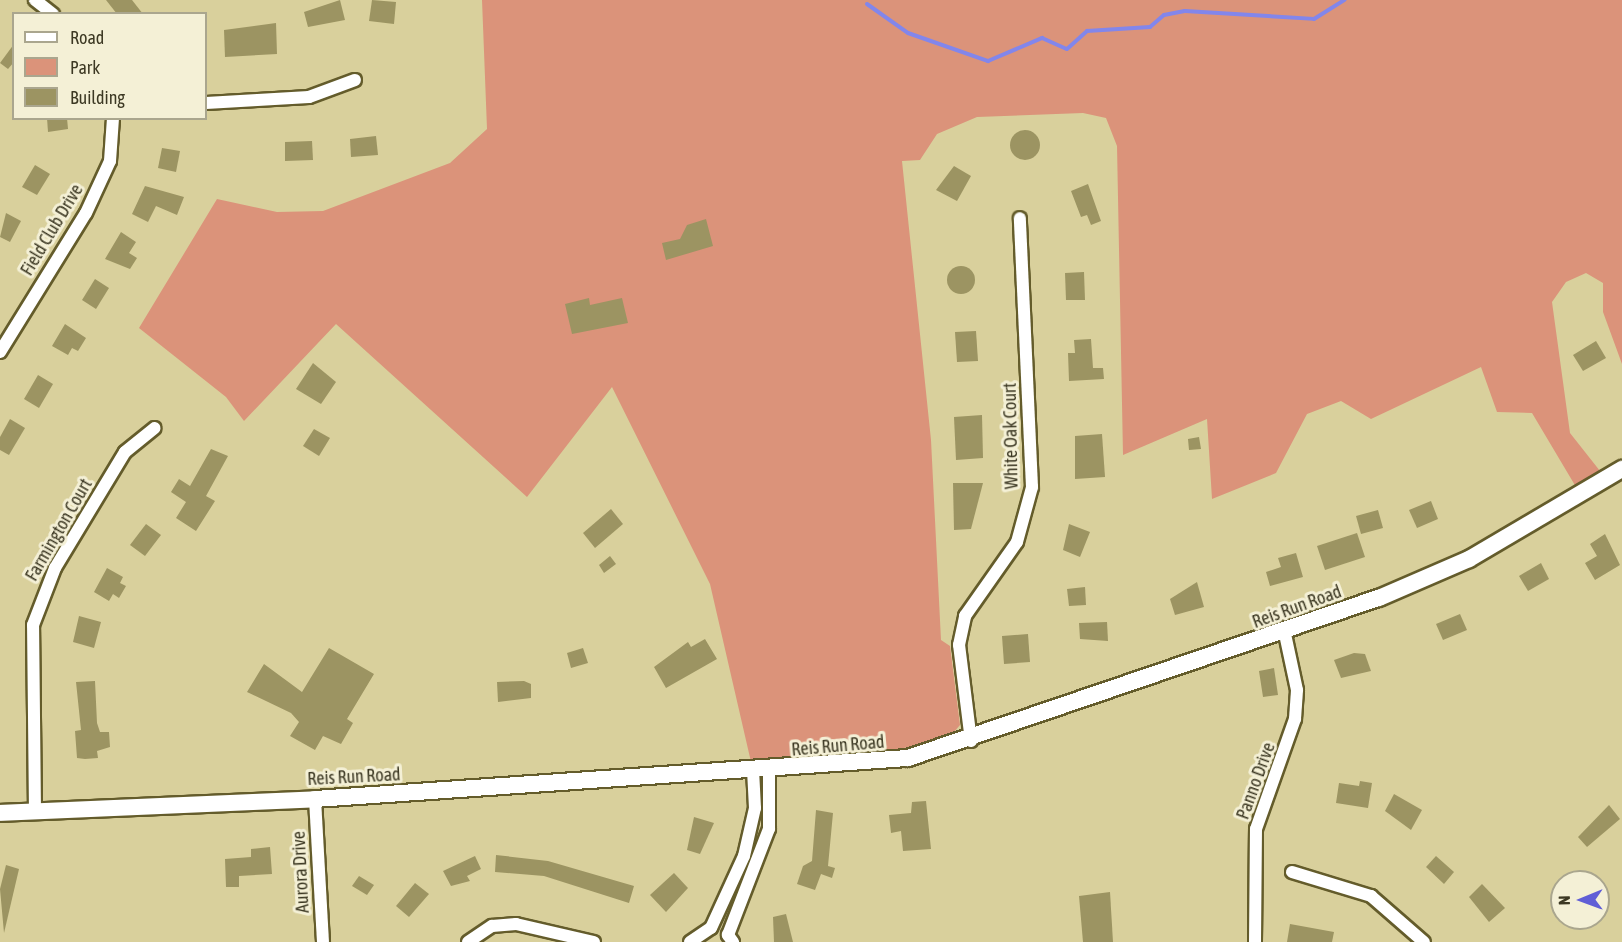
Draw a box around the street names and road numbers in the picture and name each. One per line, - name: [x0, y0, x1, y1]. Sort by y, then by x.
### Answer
- street label: Field Club Drive: [16, 180, 88, 280]
- street label: White Oak Court: [999, 383, 1023, 489]
- street label: Farmington Court: [21, 475, 97, 585]
- street label: Reis Run Road: [1249, 581, 1345, 633]
- street label: Reis Run Road: [791, 731, 885, 761]
- street label: Panno Drive: [1232, 740, 1280, 822]
- street label: Reis Run Road: [307, 764, 401, 790]
- street label: Aurora Drive: [288, 830, 314, 914]

